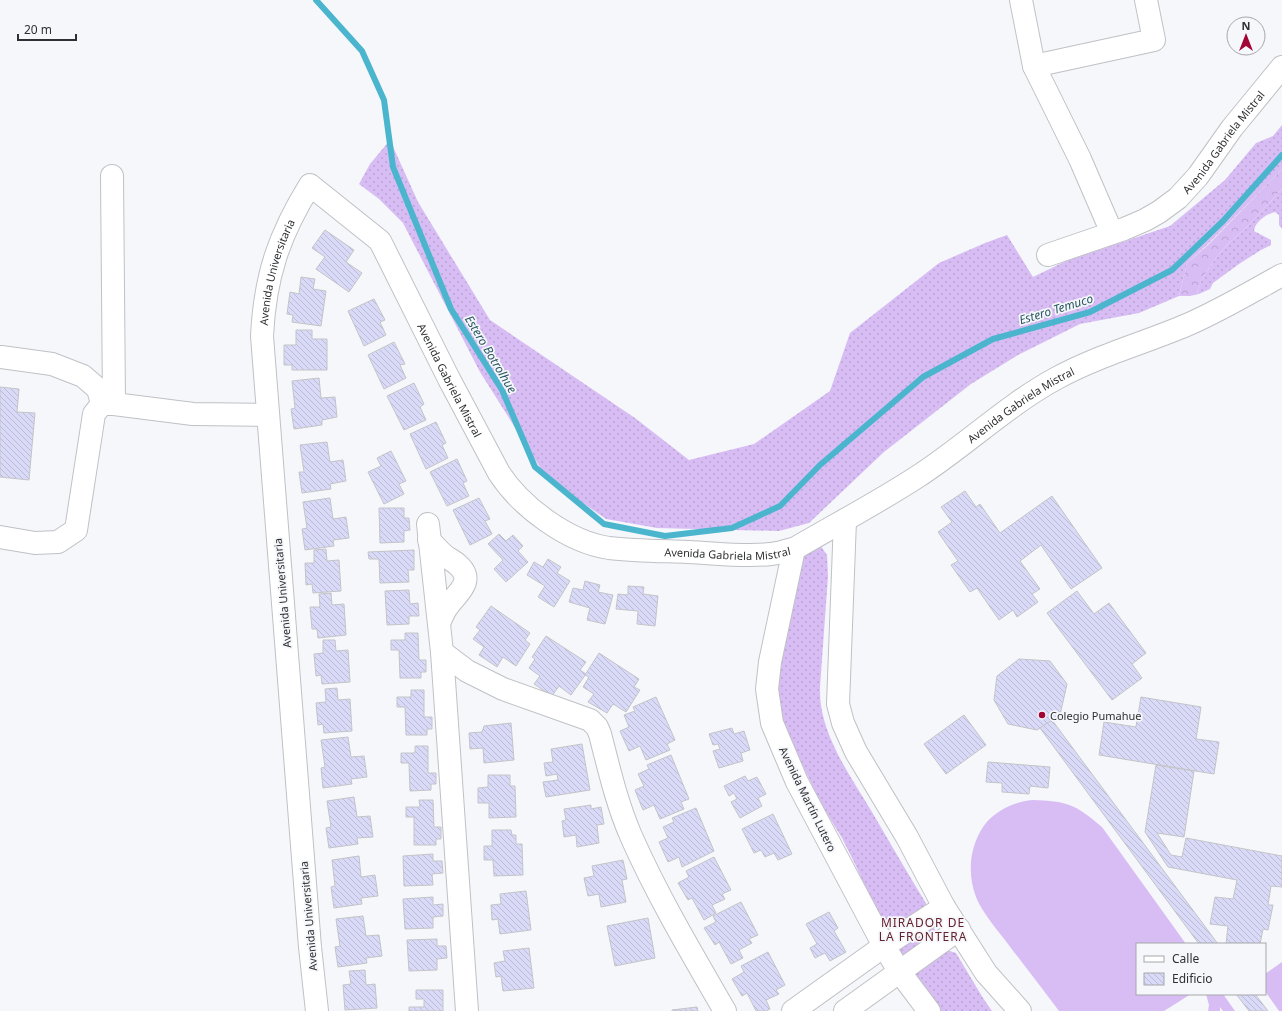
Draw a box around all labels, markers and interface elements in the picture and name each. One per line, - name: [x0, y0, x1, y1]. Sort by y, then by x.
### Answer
- scale bar: [18, 16, 76, 42]
- north arrow: [1226, 16, 1266, 56]
- text: N: [1242, 18, 1250, 33]
- text: 20 m: [24, 21, 52, 38]
- street label: Avenida Gabriela Mistral: [1179, 87, 1267, 196]
- street label: Avenida Universitaria: [255, 216, 297, 326]
- water label: Estero Temuco: [1017, 290, 1095, 328]
- water label: Estero Botrolhue: [461, 312, 521, 396]
- street label: Avenida Gabriela Mistral: [415, 320, 486, 439]
- street label: Avenida Gabriela Mistral: [964, 363, 1076, 446]
- street label: Avenida Universitaria: [270, 538, 294, 648]
- street label: Avenida Gabriela Mistral: [664, 542, 792, 563]
- place label: Colegio Pumahue: [1050, 708, 1141, 723]
- marker: Colegio Pumahue: [1037, 710, 1047, 720]
- street label: Avenida Martín Lutero: [776, 744, 840, 854]
- street label: Avenida Universitaria: [296, 861, 320, 971]
- district label: MIRADOR DE LA FRONTERA: [879, 914, 967, 945]
- legend: [1136, 943, 1266, 995]
- text: Calle: [1172, 950, 1200, 967]
- text: Edificio: [1172, 970, 1213, 987]

